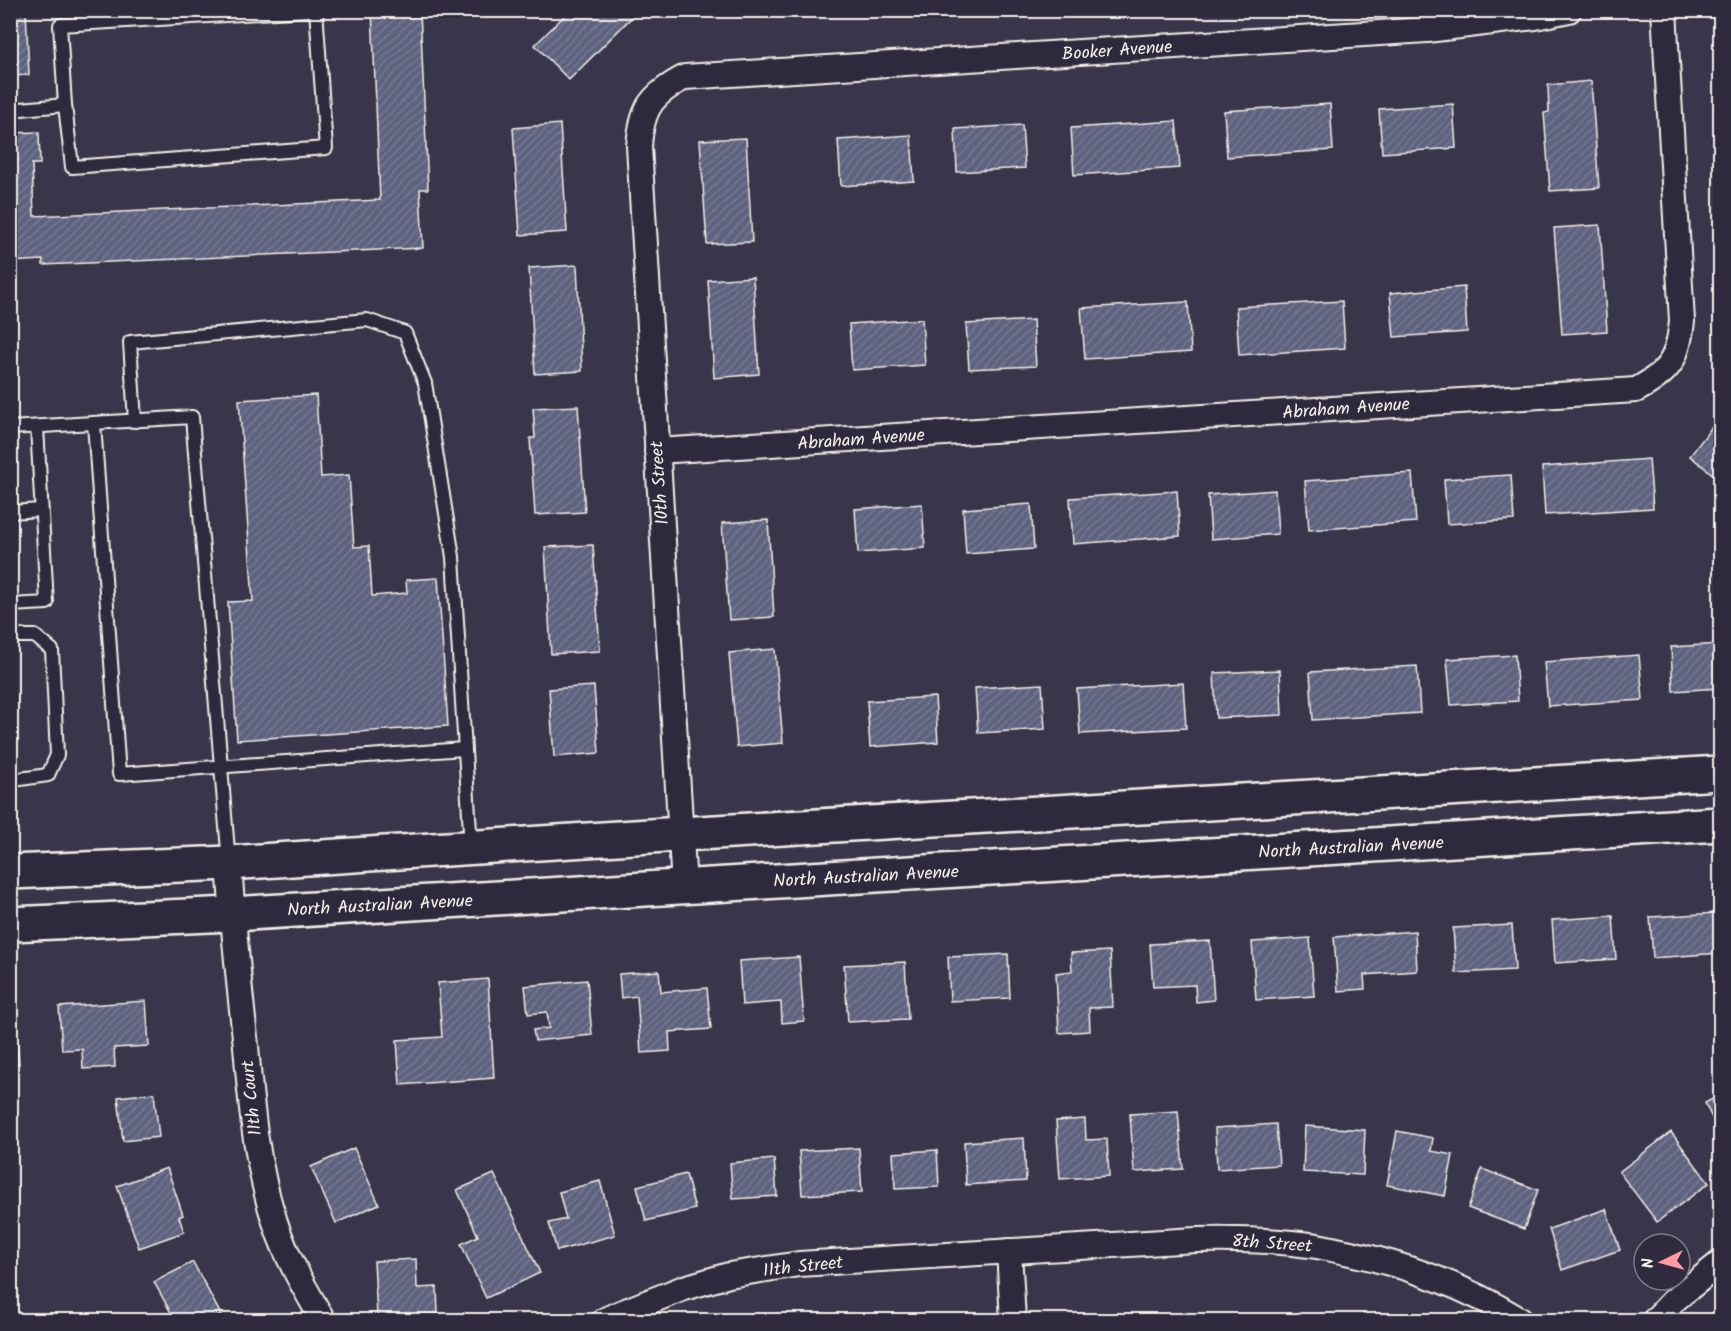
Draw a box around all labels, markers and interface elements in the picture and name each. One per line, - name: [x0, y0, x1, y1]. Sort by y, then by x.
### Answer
- street label: Booker Avenue: [1061, 33, 1173, 70]
- street label: Abraham Avenue: [1282, 391, 1411, 428]
- street label: Abraham Avenue: [797, 422, 926, 459]
- street label: 10th Street: [643, 439, 678, 526]
- street label: North Australian Avenue: [1258, 829, 1445, 868]
- street label: North Australian Avenue: [773, 858, 960, 897]
- street label: North Australian Avenue: [287, 887, 474, 926]
- street label: 11th Court: [234, 1058, 271, 1137]
- street label: 8th Street: [1231, 1227, 1314, 1262]
- north arrow: [1632, 1232, 1692, 1292]
- street label: 11th Street: [761, 1249, 846, 1286]
- text: N: [1636, 1257, 1661, 1269]

